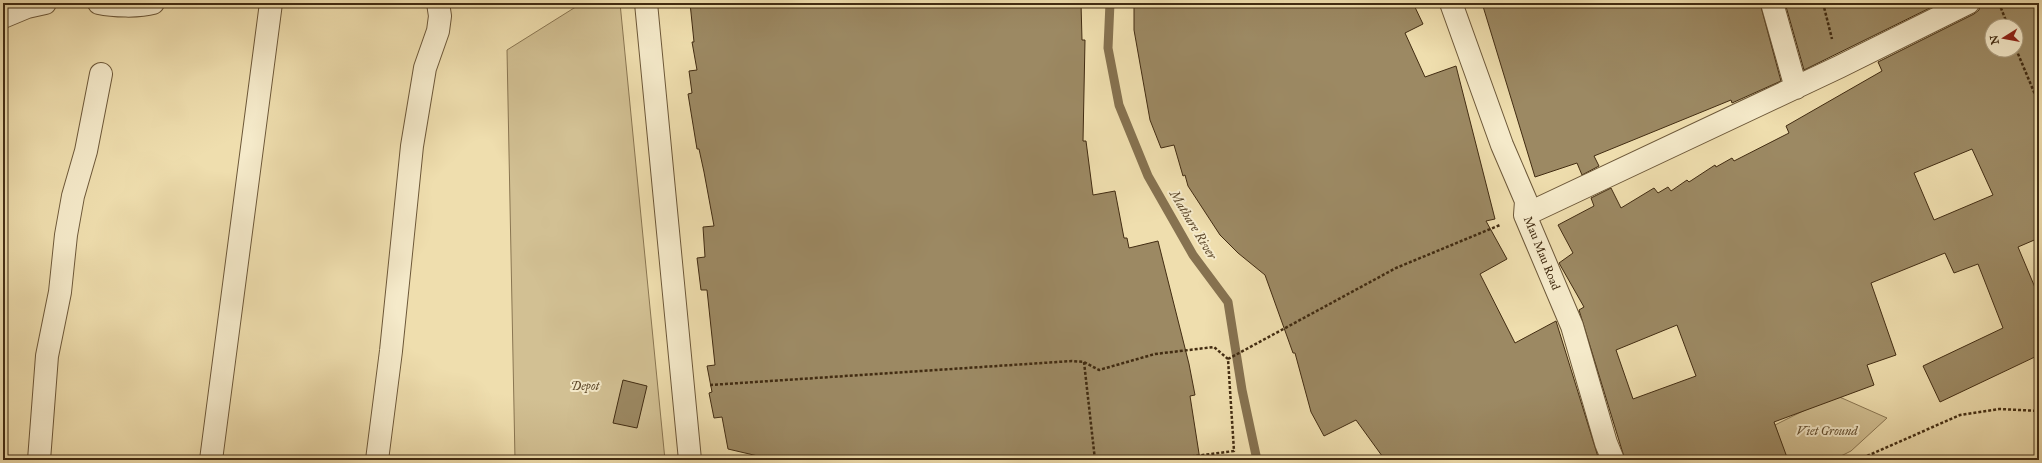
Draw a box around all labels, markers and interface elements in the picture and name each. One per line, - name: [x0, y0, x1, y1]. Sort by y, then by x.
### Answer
- north arrow: [1984, 18, 2024, 58]
- text: N: [1987, 33, 2002, 46]
- water label: Mathare River: [1165, 186, 1220, 263]
- street label: Mau Mau Road: [1521, 214, 1563, 292]
- park label: Depot: [571, 379, 600, 394]
- park label: Viet Ground: [1796, 424, 1858, 438]

